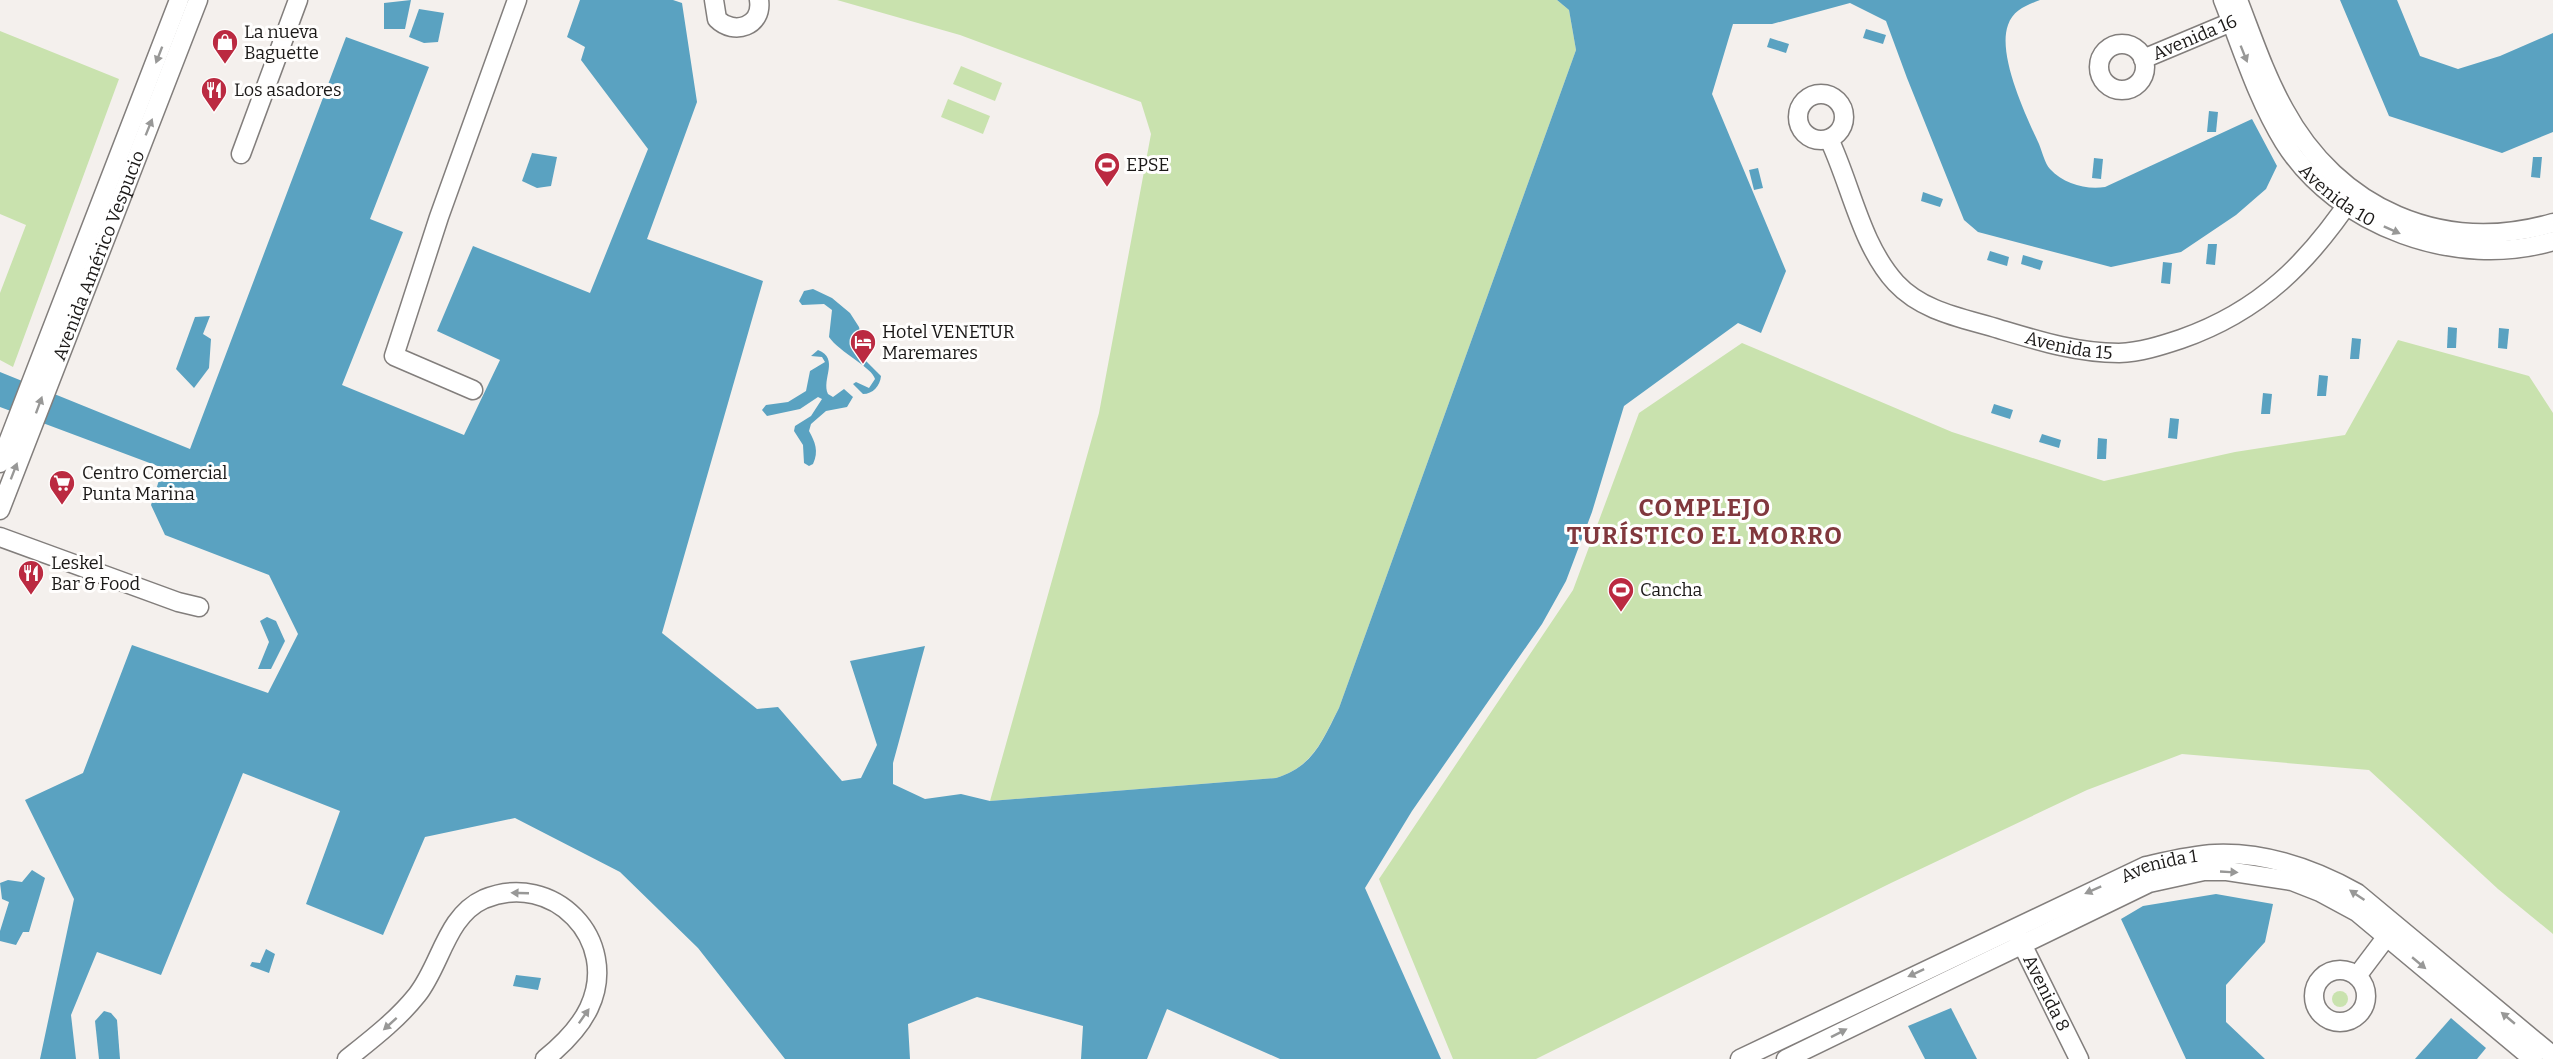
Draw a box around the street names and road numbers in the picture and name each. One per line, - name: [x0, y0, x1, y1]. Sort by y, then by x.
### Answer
- street label: Avenida 16: [2149, 10, 2240, 65]
- street label: Avenida Américo Vespucio: [48, 147, 149, 364]
- street label: Avenida 10: [2294, 159, 2379, 231]
- street label: Avenida 15: [2023, 326, 2113, 364]
- street label: Avenida 1: [2117, 845, 2199, 888]
- street label: Avenida 8: [2018, 951, 2074, 1035]

